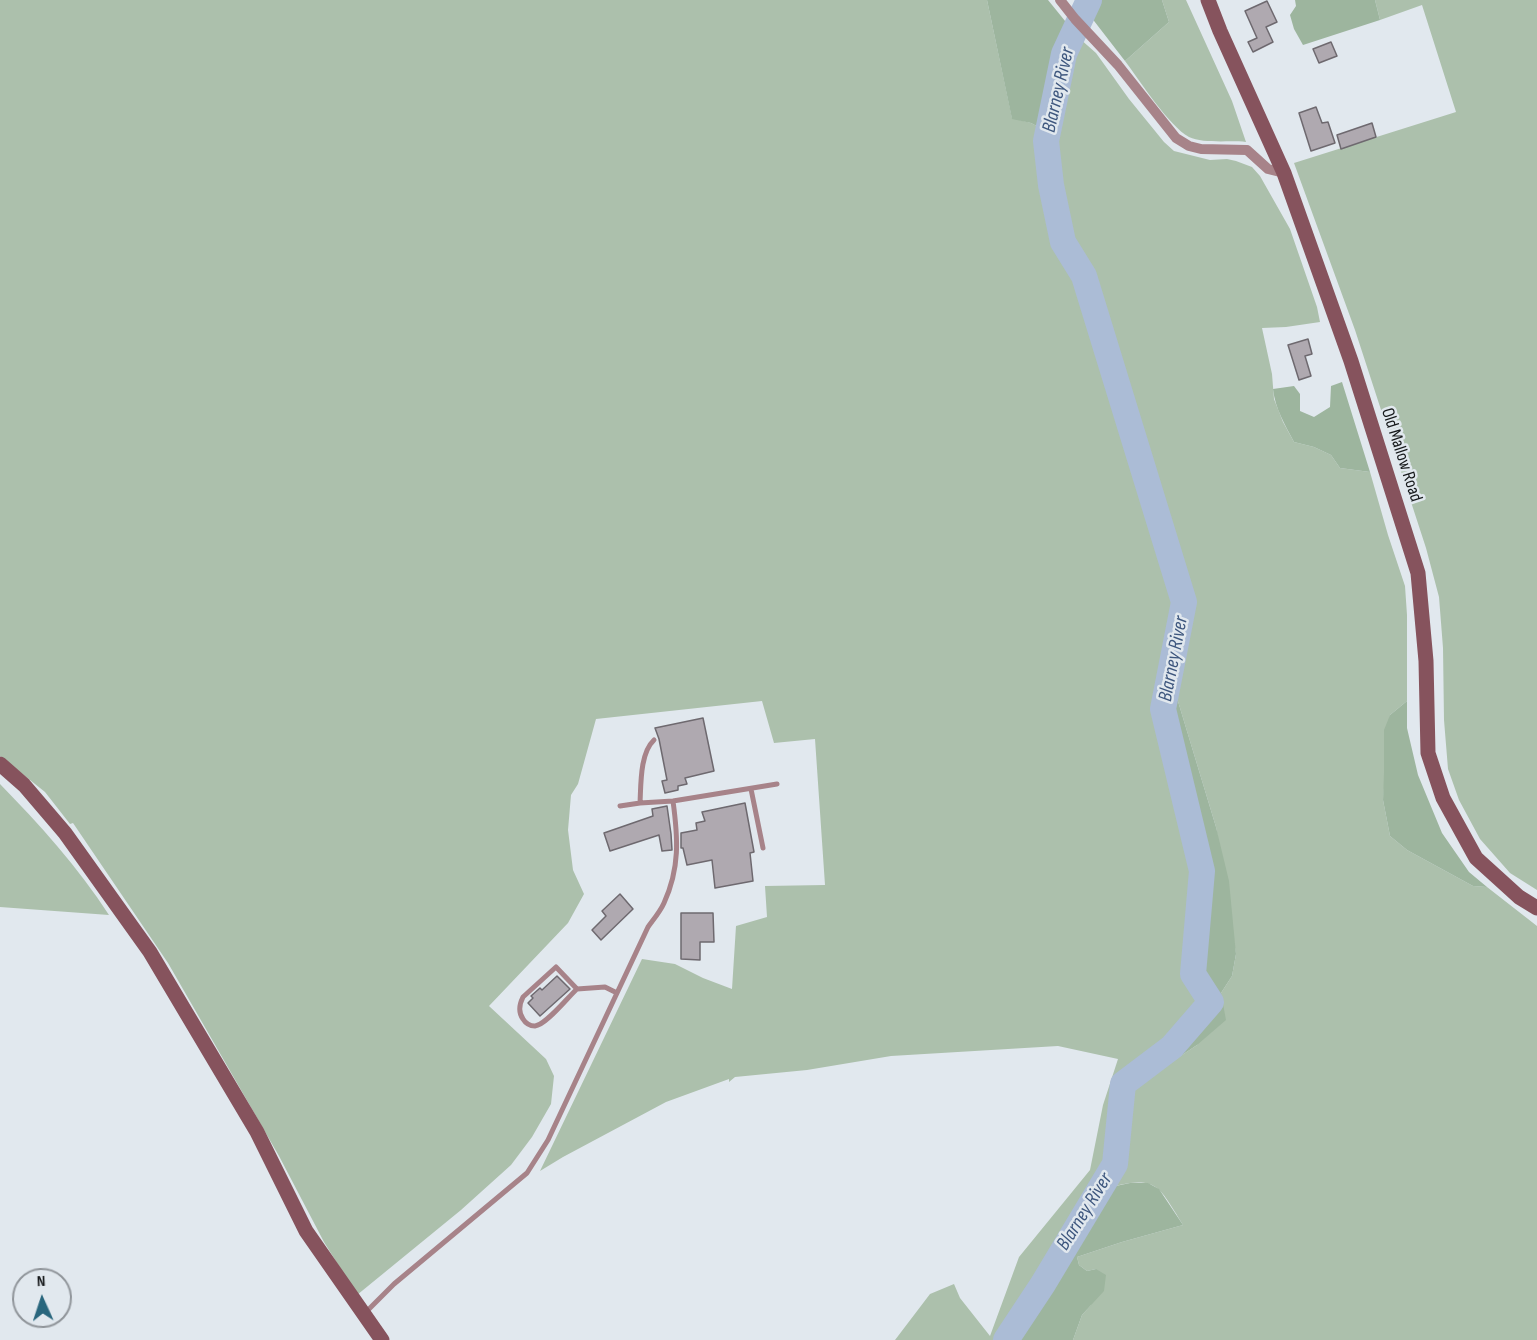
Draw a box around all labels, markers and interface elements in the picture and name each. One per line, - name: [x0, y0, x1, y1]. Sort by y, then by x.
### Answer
- water label: Blarney River: [1038, 45, 1080, 135]
- street label: Old Mallow Road: [1376, 405, 1426, 505]
- water label: Blarney River: [1154, 614, 1194, 704]
- water label: Blarney River: [1052, 1169, 1118, 1255]
- north arrow: [12, 1268, 72, 1328]
- text: N: [36, 1272, 46, 1291]

